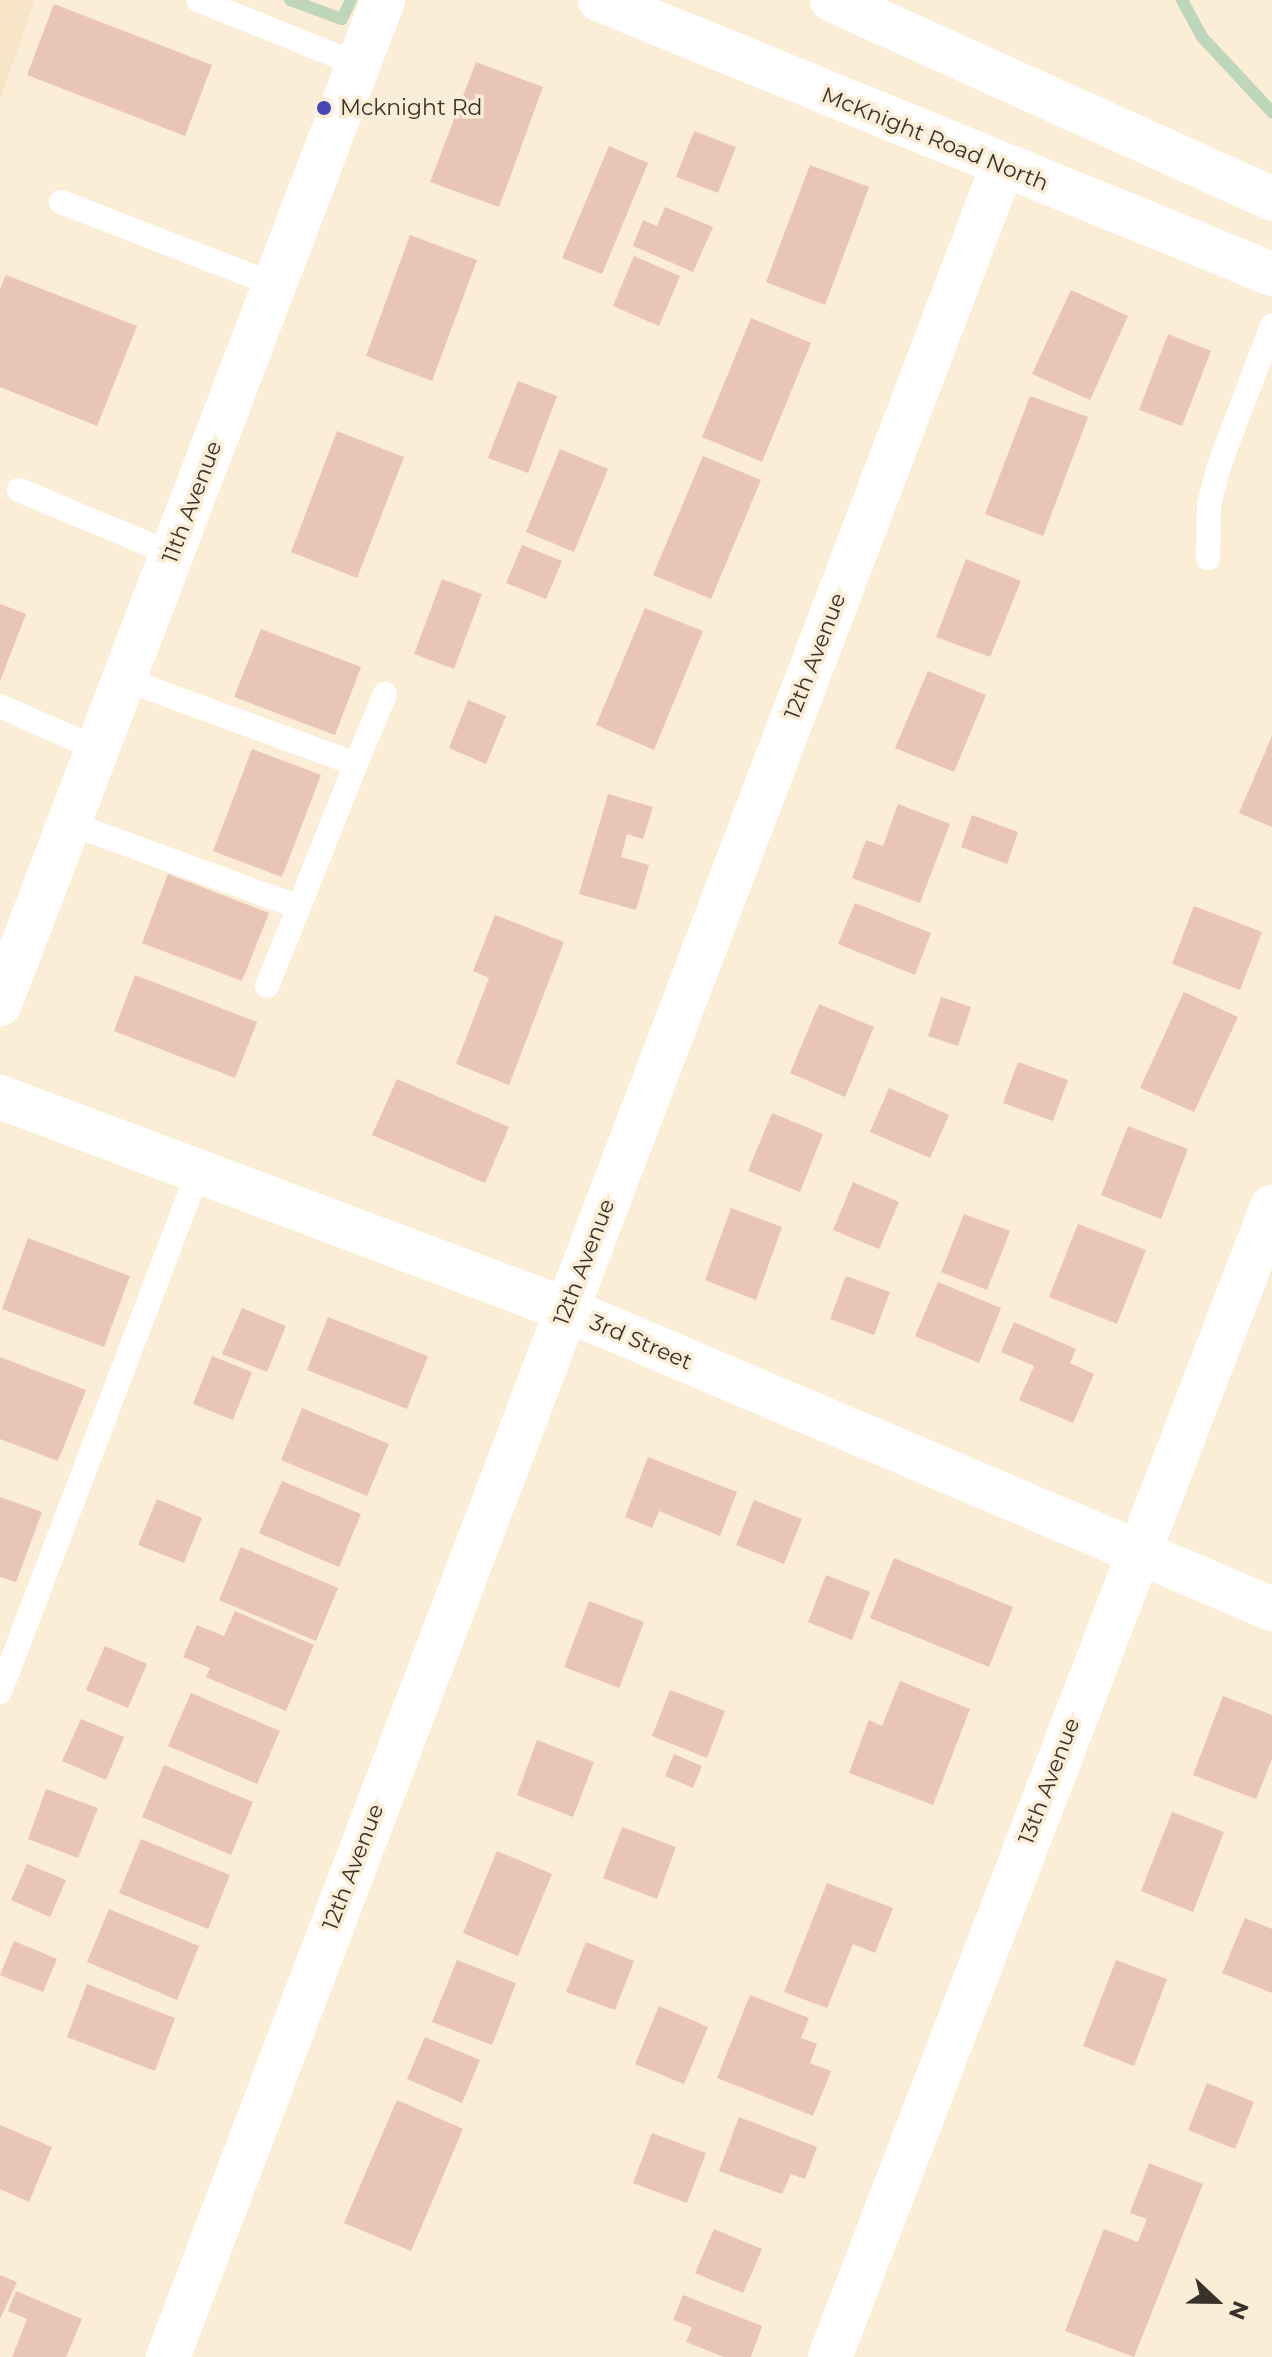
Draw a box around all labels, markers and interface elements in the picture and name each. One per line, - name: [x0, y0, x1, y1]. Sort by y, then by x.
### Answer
- street label: McKnight Road North: [818, 81, 1052, 197]
- place label: Mcknight Rd: [340, 95, 482, 121]
- marker: Mcknight Rd: [315, 99, 333, 117]
- street label: 11th Avenue: [157, 437, 227, 567]
- street label: 12th Avenue: [779, 589, 851, 723]
- street label: 12th Avenue: [548, 1195, 620, 1329]
- street label: 3rd Street: [586, 1309, 696, 1375]
- street label: 13th Avenue: [1013, 1714, 1085, 1848]
- street label: 12th Avenue: [317, 1800, 389, 1934]
- north arrow: [1176, 2261, 1256, 2341]
- text: N: [1223, 2297, 1255, 2323]

